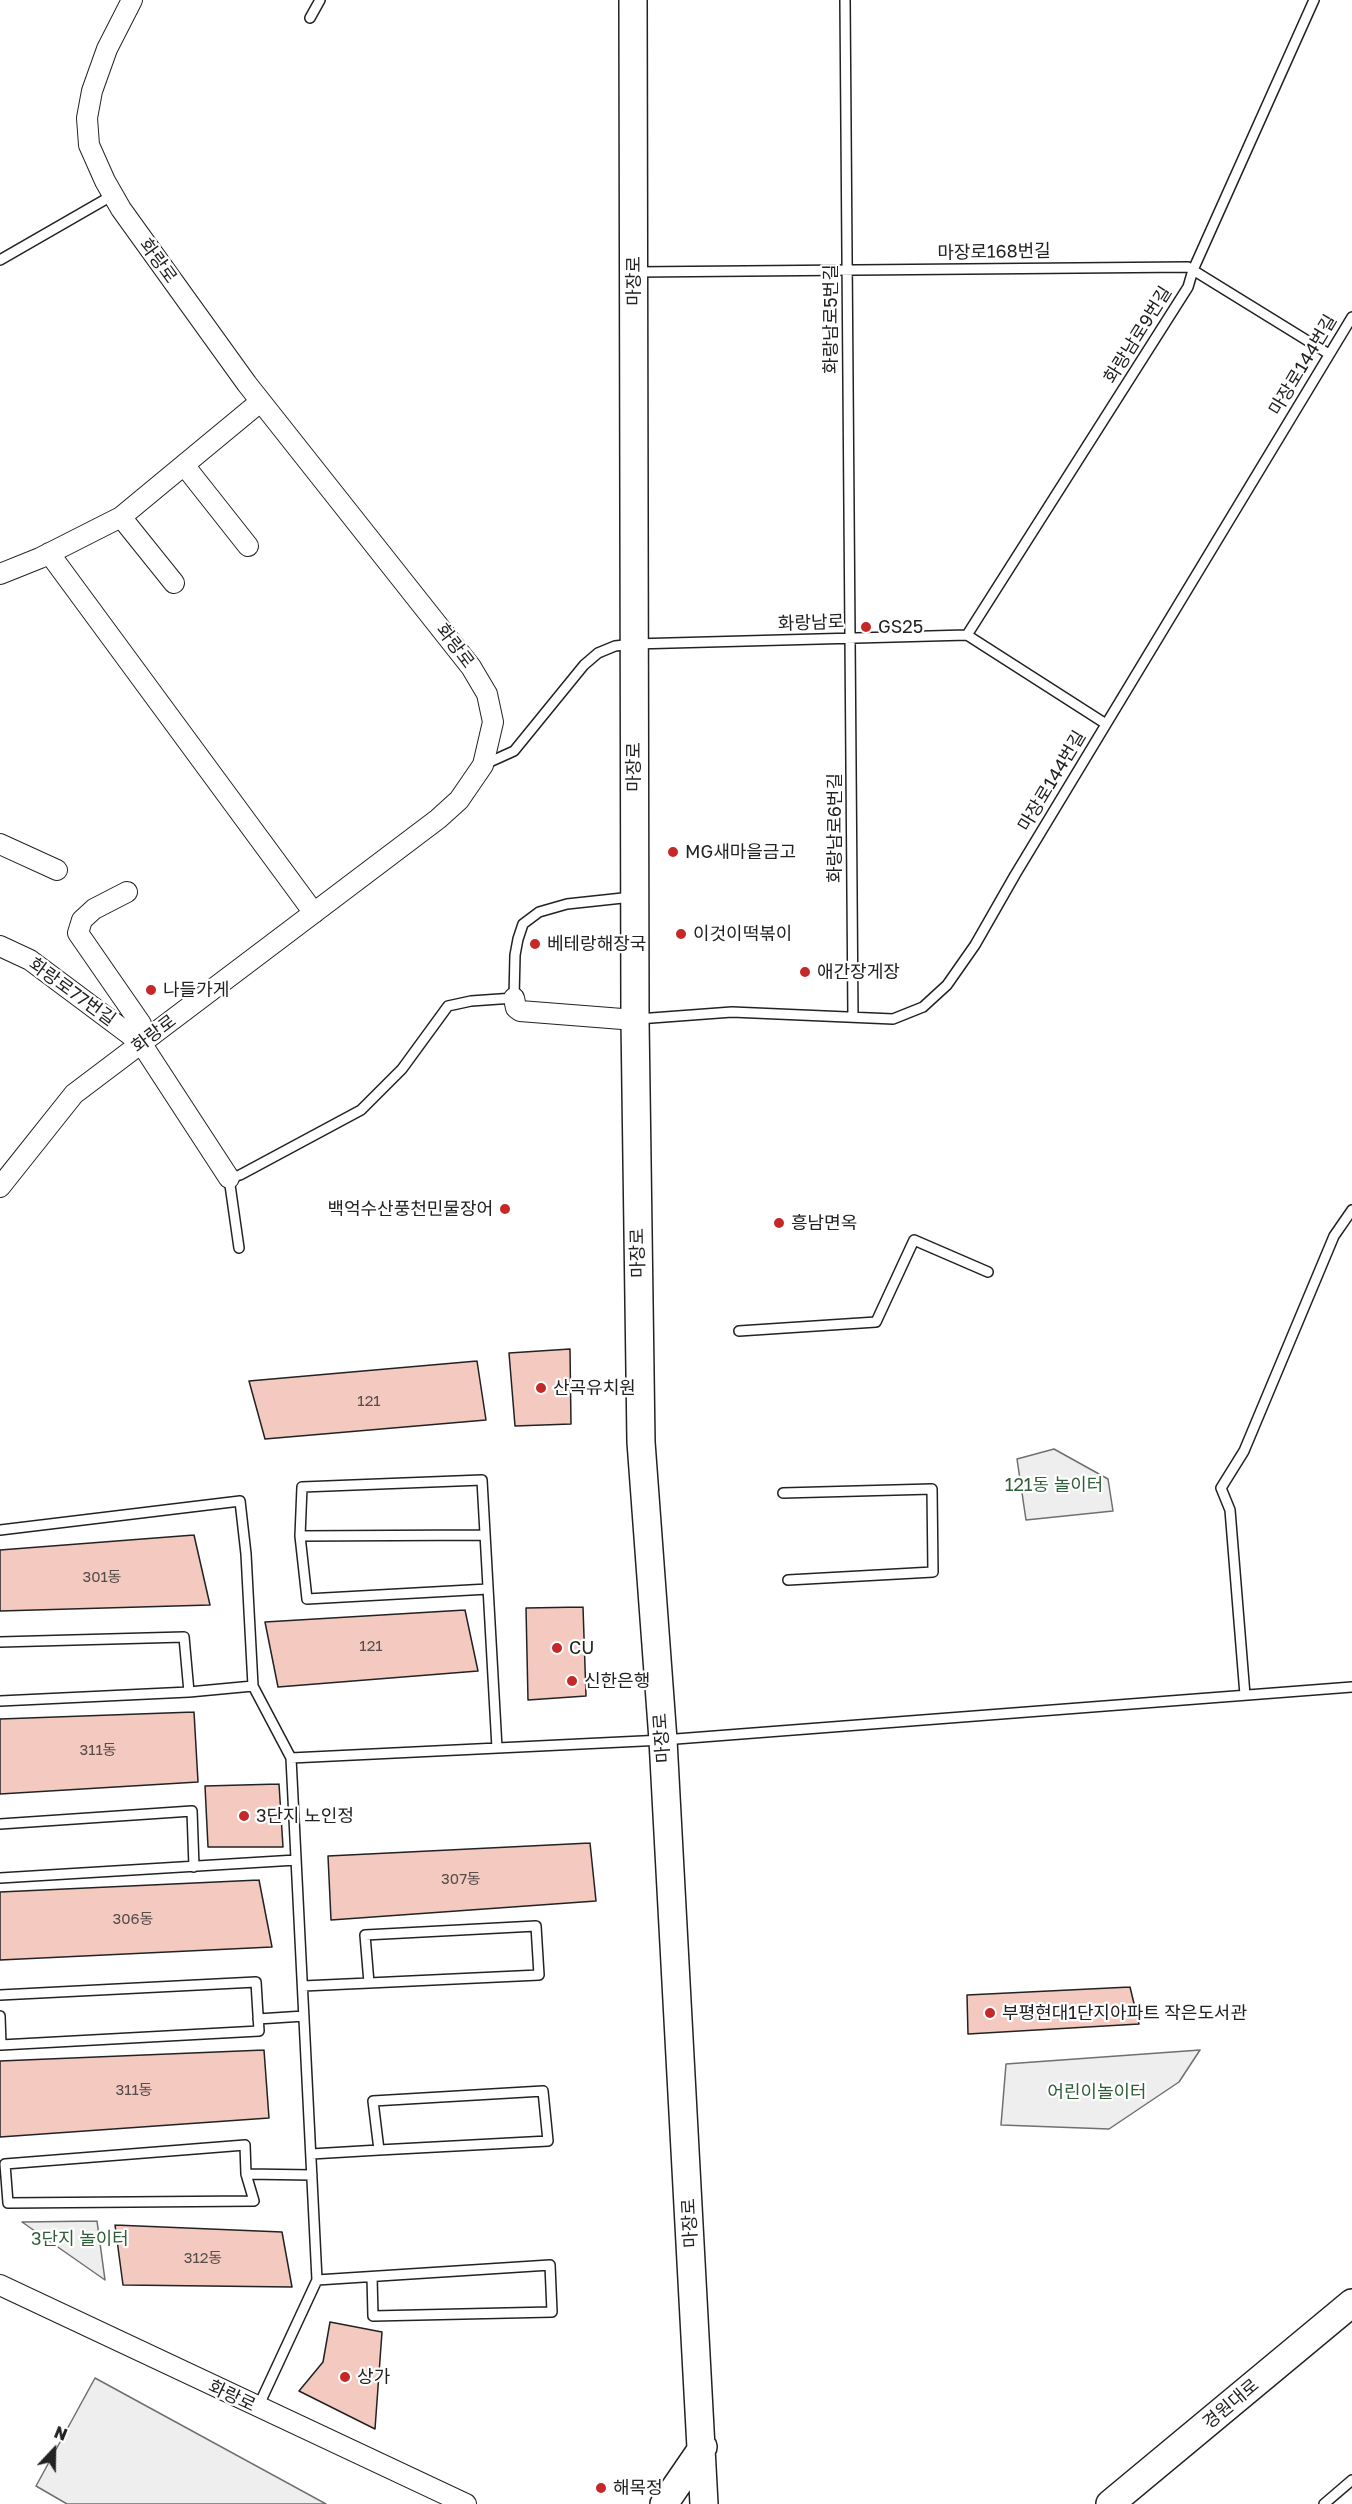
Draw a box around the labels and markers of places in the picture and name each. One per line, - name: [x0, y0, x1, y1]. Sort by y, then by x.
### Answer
- place label: GS25: [878, 616, 923, 638]
- marker: GS25: [859, 620, 873, 634]
- place label: MG새마을금고: [685, 841, 796, 863]
- marker: MG새마을금고: [666, 845, 680, 859]
- place label: 이것이떡볶이: [693, 923, 792, 945]
- marker: 이것이떡볶이: [674, 927, 688, 941]
- place label: 베테랑해장국: [547, 933, 646, 955]
- marker: 베테랑해장국: [528, 937, 542, 951]
- place label: 애간장게장: [817, 961, 900, 983]
- marker: 애간장게장: [798, 965, 812, 979]
- place label: 나들가게: [163, 979, 229, 1001]
- marker: 나들가게: [144, 983, 158, 997]
- place label: 백억수산풍천민물장어: [327, 1198, 493, 1220]
- marker: 백억수산풍천민물장어: [498, 1202, 512, 1216]
- place label: 흥남면옥: [791, 1212, 857, 1234]
- marker: 흥남면옥: [772, 1216, 786, 1230]
- place label: 산곡유치원: [553, 1377, 636, 1399]
- marker: 산곡유치원: [534, 1381, 548, 1395]
- place label: CU: [569, 1637, 594, 1659]
- marker: CU: [550, 1641, 564, 1655]
- place label: 신한은행: [584, 1670, 650, 1692]
- marker: 신한은행: [565, 1674, 579, 1688]
- place label: 3단지 노인정: [256, 1805, 354, 1827]
- marker: 3단지 노인정: [237, 1809, 251, 1823]
- place label: 부평현대1단지아파트 작은도서관: [1002, 2002, 1247, 2024]
- marker: 부평현대1단지아파트 작은도서관: [983, 2006, 997, 2020]
- place label: 상가: [357, 2366, 390, 2388]
- marker: 상가: [338, 2370, 352, 2384]
- place label: 해목정: [613, 2477, 663, 2499]
- marker: 해목정: [594, 2481, 608, 2495]

